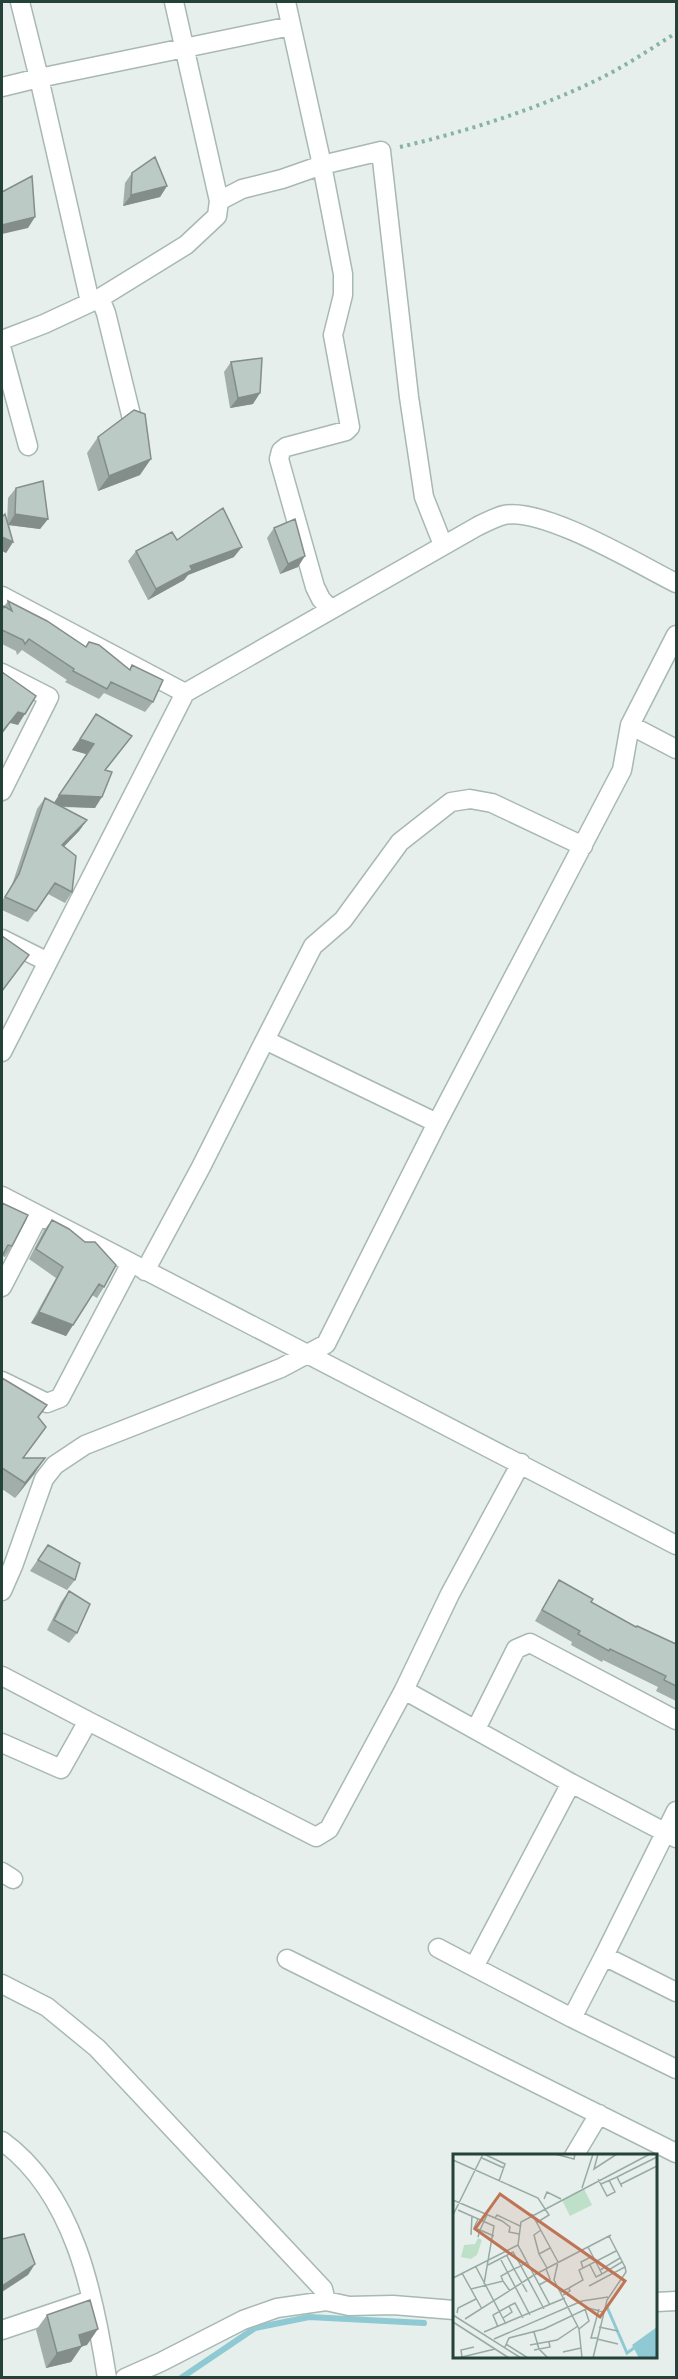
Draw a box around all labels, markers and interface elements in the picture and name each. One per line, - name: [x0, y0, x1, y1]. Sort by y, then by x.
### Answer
- inset map: [453, 2154, 657, 2358]

